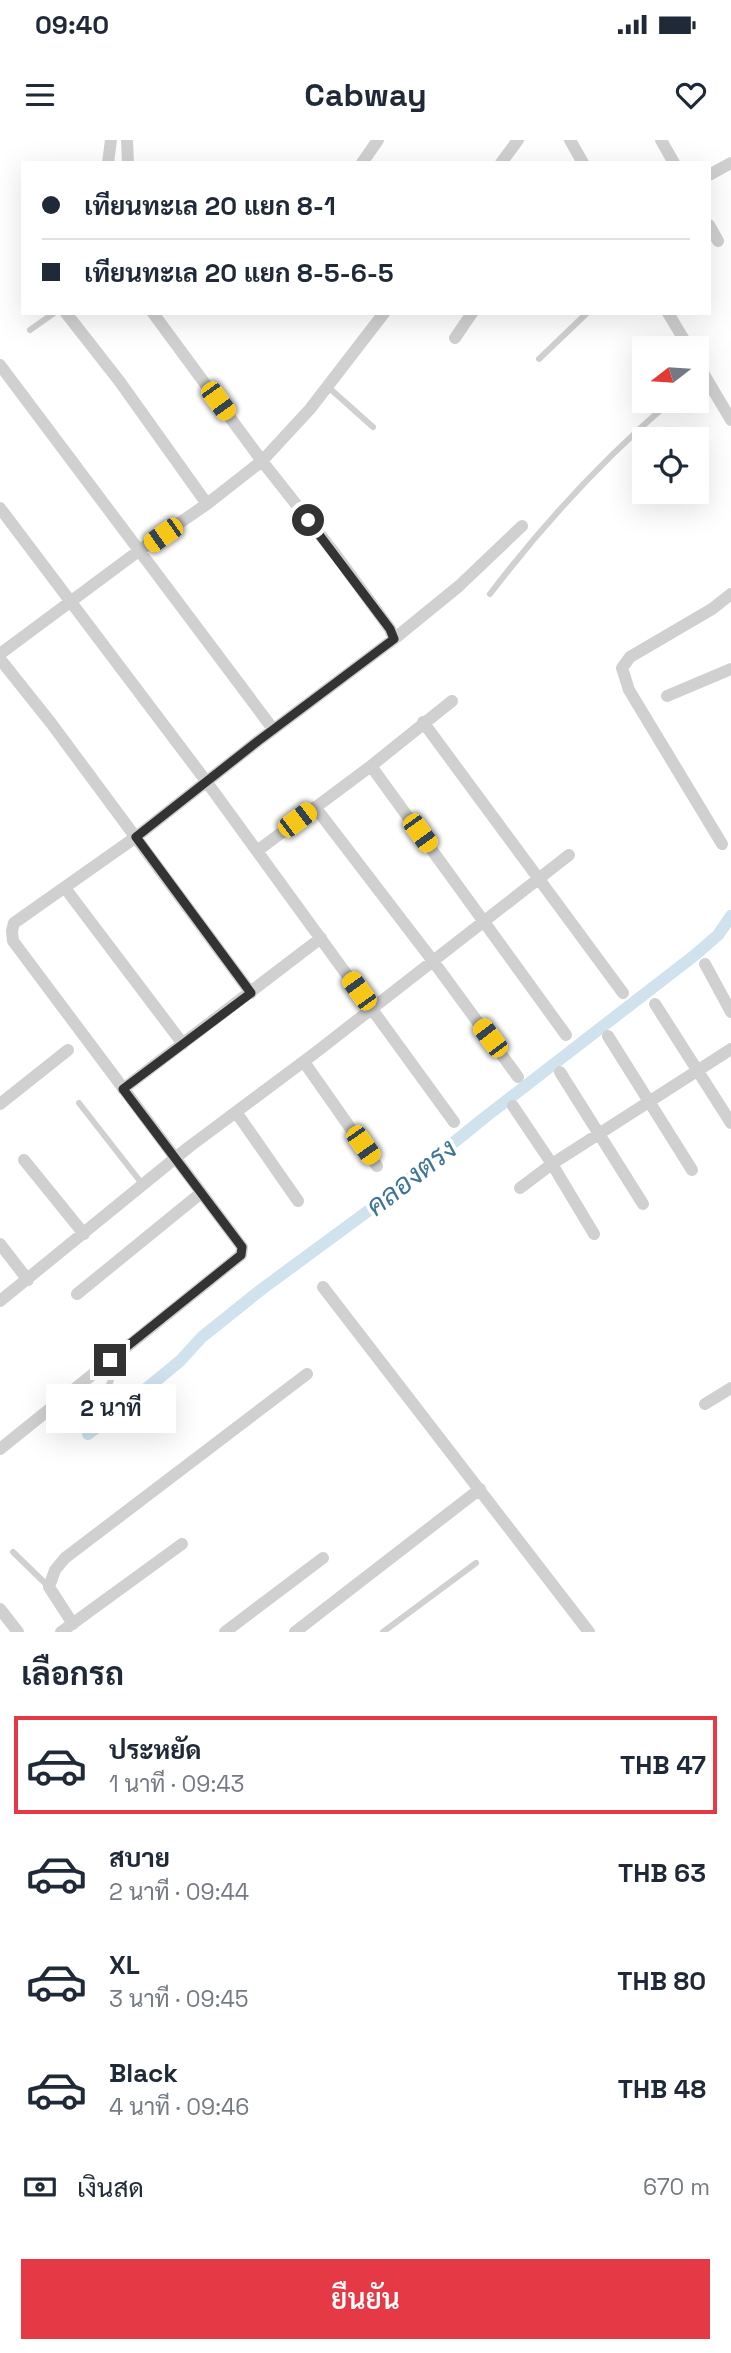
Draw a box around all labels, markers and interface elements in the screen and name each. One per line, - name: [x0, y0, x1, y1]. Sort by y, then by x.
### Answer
- text: 09:40: [35, 8, 109, 42]
- text: Cabway: [304, 75, 427, 115]
- icon: menu: [21, 76, 59, 114]
- icon: heart: [672, 76, 710, 114]
- text: เทียนทะเล 20 แยก 8-1: [84, 189, 336, 223]
- text: เทียนทะเล 20 แยก 8-5-6-5: [84, 256, 394, 290]
- north arrow: [632, 336, 709, 413]
- map controls: [632, 336, 709, 504]
- car: [198, 378, 239, 424]
- button: locate: [632, 427, 709, 504]
- route start: [292, 504, 324, 536]
- car: [140, 514, 187, 556]
- car: [274, 799, 321, 841]
- car: [400, 810, 441, 856]
- car: [339, 968, 380, 1014]
- car: [469, 1015, 512, 1061]
- car: [343, 1122, 384, 1168]
- water label: คลองตรง: [358, 1130, 464, 1224]
- route end: [94, 1344, 126, 1376]
- callout: 2 นาที: [45, 1384, 175, 1434]
- text: 2 นาที: [80, 1393, 142, 1423]
- text: เลือกรถ: [21, 1654, 124, 1694]
- text: ประหยัด: [109, 1733, 202, 1767]
- icon: car: [25, 1734, 88, 1797]
- text: THB 47: [620, 1748, 706, 1782]
- text: 1 นาที · 09:43: [109, 1769, 244, 1799]
- text: สบาย: [109, 1841, 170, 1875]
- icon: car: [25, 1842, 88, 1905]
- text: THB 63: [618, 1856, 706, 1890]
- text: 2 นาที · 09:44: [109, 1877, 249, 1907]
- text: XL: [109, 1948, 140, 1982]
- icon: car: [25, 1950, 88, 2013]
- text: THB 80: [617, 1964, 706, 1998]
- text: 3 นาที · 09:45: [109, 1984, 249, 2014]
- text: Black: [109, 2056, 178, 2090]
- icon: car: [25, 2058, 88, 2121]
- text: THB 48: [618, 2072, 706, 2106]
- text: 4 นาที · 09:46: [109, 2092, 249, 2122]
- icon: cash: [21, 2168, 59, 2206]
- text: เงินสด: [77, 2171, 144, 2205]
- text: 670 m: [643, 2172, 710, 2202]
- button: ยืนยัน: [21, 2259, 710, 2339]

